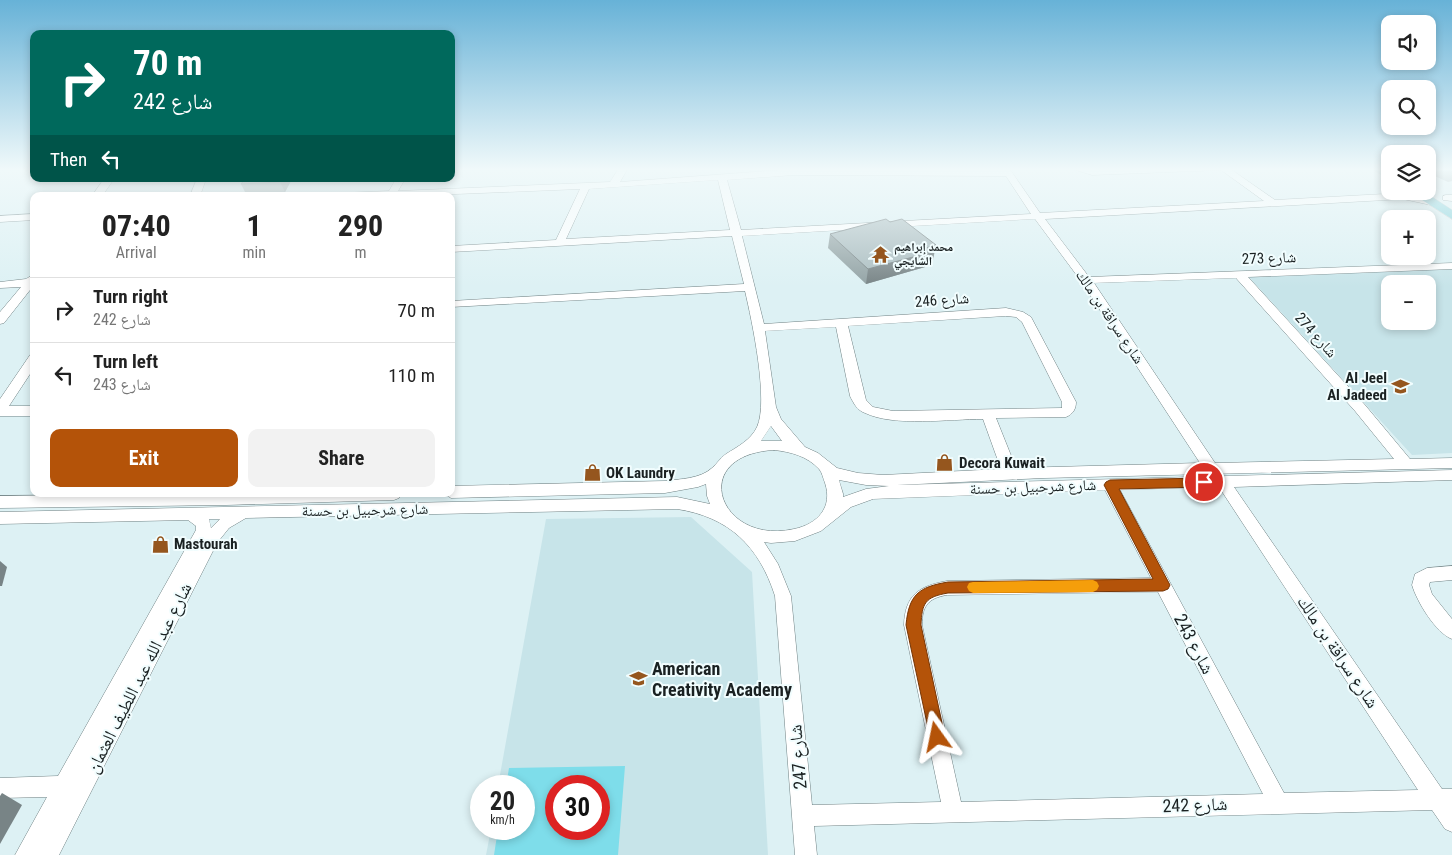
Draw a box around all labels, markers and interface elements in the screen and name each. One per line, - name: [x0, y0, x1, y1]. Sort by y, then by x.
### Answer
- map controls: [1381, 15, 1436, 330]
- button: sound: [1381, 15, 1436, 70]
- text: 70 m: [133, 43, 202, 84]
- icon: right: [50, 50, 115, 115]
- button: search: [1381, 80, 1436, 135]
- text: شارع 242: [133, 89, 212, 114]
- icon: left: [97, 145, 125, 173]
- button: layers: [1381, 145, 1436, 200]
- text: Then: [50, 148, 87, 171]
- text: 07:40: [102, 208, 171, 243]
- text: 1: [247, 208, 262, 243]
- text: 290: [338, 208, 383, 243]
- button: +: [1381, 210, 1436, 265]
- place label: محمد إبراهيم الشايجي: [894, 240, 953, 271]
- text: Arrival: [116, 243, 157, 262]
- text: min: [242, 243, 266, 262]
- text: m: [354, 243, 366, 262]
- temple icon: محمد إبراهيم الشايجي: [870, 244, 890, 264]
- street label: شارع 273: [1242, 248, 1297, 269]
- street label: شارع سراقة بن مالك: [1071, 267, 1148, 368]
- button: −: [1381, 275, 1436, 330]
- text: Turn right: [93, 285, 168, 308]
- street label: شارع 246: [914, 289, 970, 312]
- icon: right: [50, 296, 78, 324]
- text: 70 m: [398, 299, 435, 322]
- street label: شارع 274: [1290, 309, 1341, 362]
- text: شارع 242: [93, 310, 151, 329]
- text: Turn left: [93, 350, 158, 373]
- icon: left: [50, 361, 78, 389]
- text: 110 m: [388, 364, 435, 387]
- place label: Al Jeel Al Jadeed: [1327, 369, 1387, 404]
- text: شارع 243: [93, 375, 151, 394]
- school or university icon: Al Jeel Al Jadeed: [1391, 377, 1411, 397]
- button: Exit: [50, 429, 238, 487]
- button: Share: [248, 429, 435, 487]
- shop icon: Decora Kuwait: [935, 453, 955, 473]
- place label: Decora Kuwait: [959, 454, 1045, 472]
- pin: [1183, 461, 1225, 503]
- shop icon: OK Laundry: [582, 463, 602, 483]
- place label: OK Laundry: [606, 464, 675, 482]
- icon: arrive: [1190, 468, 1218, 496]
- street label: شارع شرحبيل بن حسنة: [969, 476, 1097, 499]
- street label: شارع شرحبيل بن حسنة: [302, 500, 429, 521]
- shop icon: Mastourah: [150, 534, 170, 554]
- place label: Mastourah: [174, 535, 238, 553]
- street label: شارع عبد الله عبد اللطيف العثمان: [81, 579, 197, 777]
- street label: شارع سراقة بن مالك: [1292, 592, 1384, 712]
- street label: شارع 243: [1169, 610, 1219, 678]
- place label: American Creativity Academy: [652, 658, 792, 700]
- school or university icon: American Creativity Academy: [628, 669, 648, 689]
- position arrow: [910, 710, 962, 762]
- street label: شارع 247: [784, 724, 812, 790]
- speed limit sign: 30: [545, 775, 610, 840]
- text: 20: [490, 787, 515, 816]
- street label: شارع 242: [1162, 793, 1228, 817]
- text: km/h: [490, 813, 515, 827]

